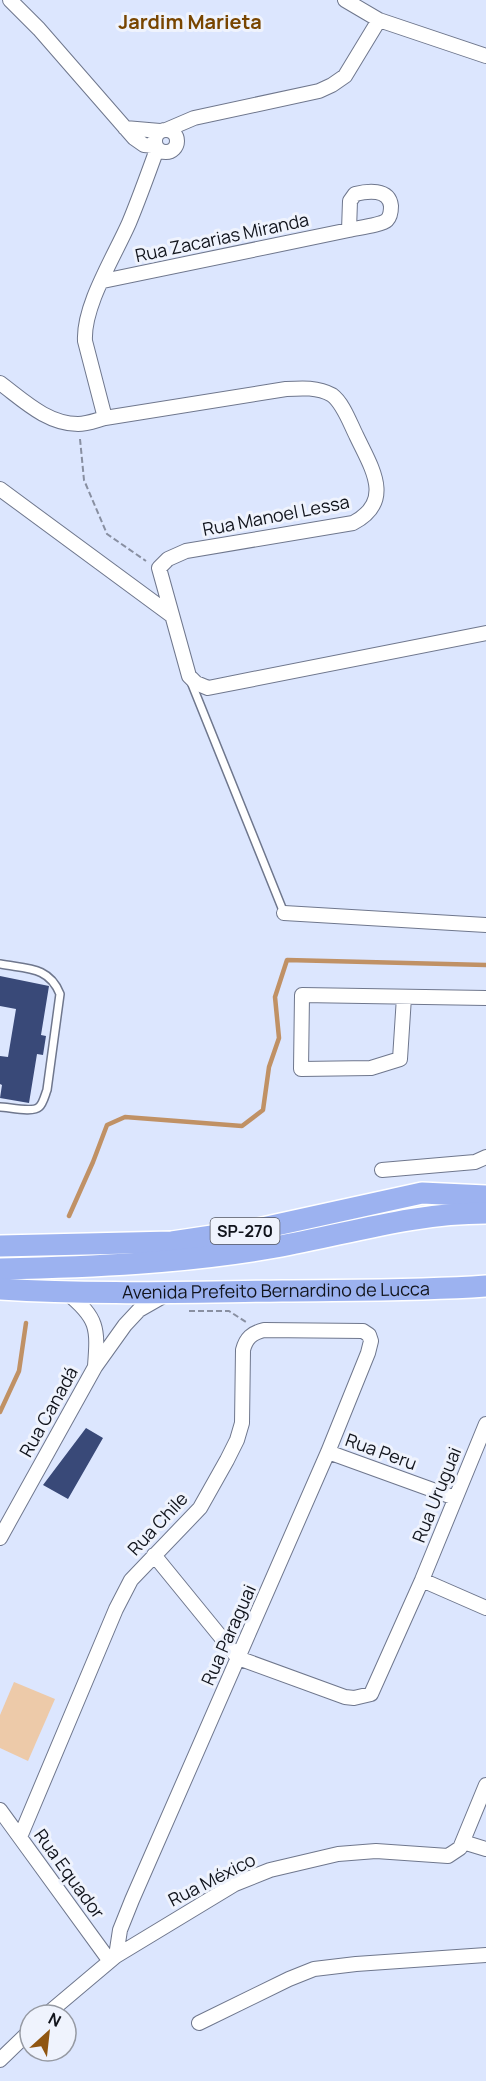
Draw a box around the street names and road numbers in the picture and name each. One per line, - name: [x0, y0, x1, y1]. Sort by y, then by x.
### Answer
- street label: Rua Zacarias Miranda: [133, 207, 311, 267]
- street label: Rua Manoel Lessa: [200, 489, 351, 541]
- road number: SP-270: [210, 1218, 280, 1244]
- street label: Avenida Prefeito Bernardino de Lucca: [122, 1276, 430, 1304]
- street label: Rua Canadá: [13, 1362, 83, 1461]
- street label: Rua Peru: [342, 1427, 420, 1475]
- street label: Rua Uruguai: [406, 1443, 466, 1546]
- street label: Rua Chile: [122, 1487, 193, 1560]
- street label: Rua Paraguai: [195, 1580, 261, 1689]
- street label: Rua Equador: [29, 1824, 111, 1923]
- street label: Rua México: [164, 1847, 259, 1911]

